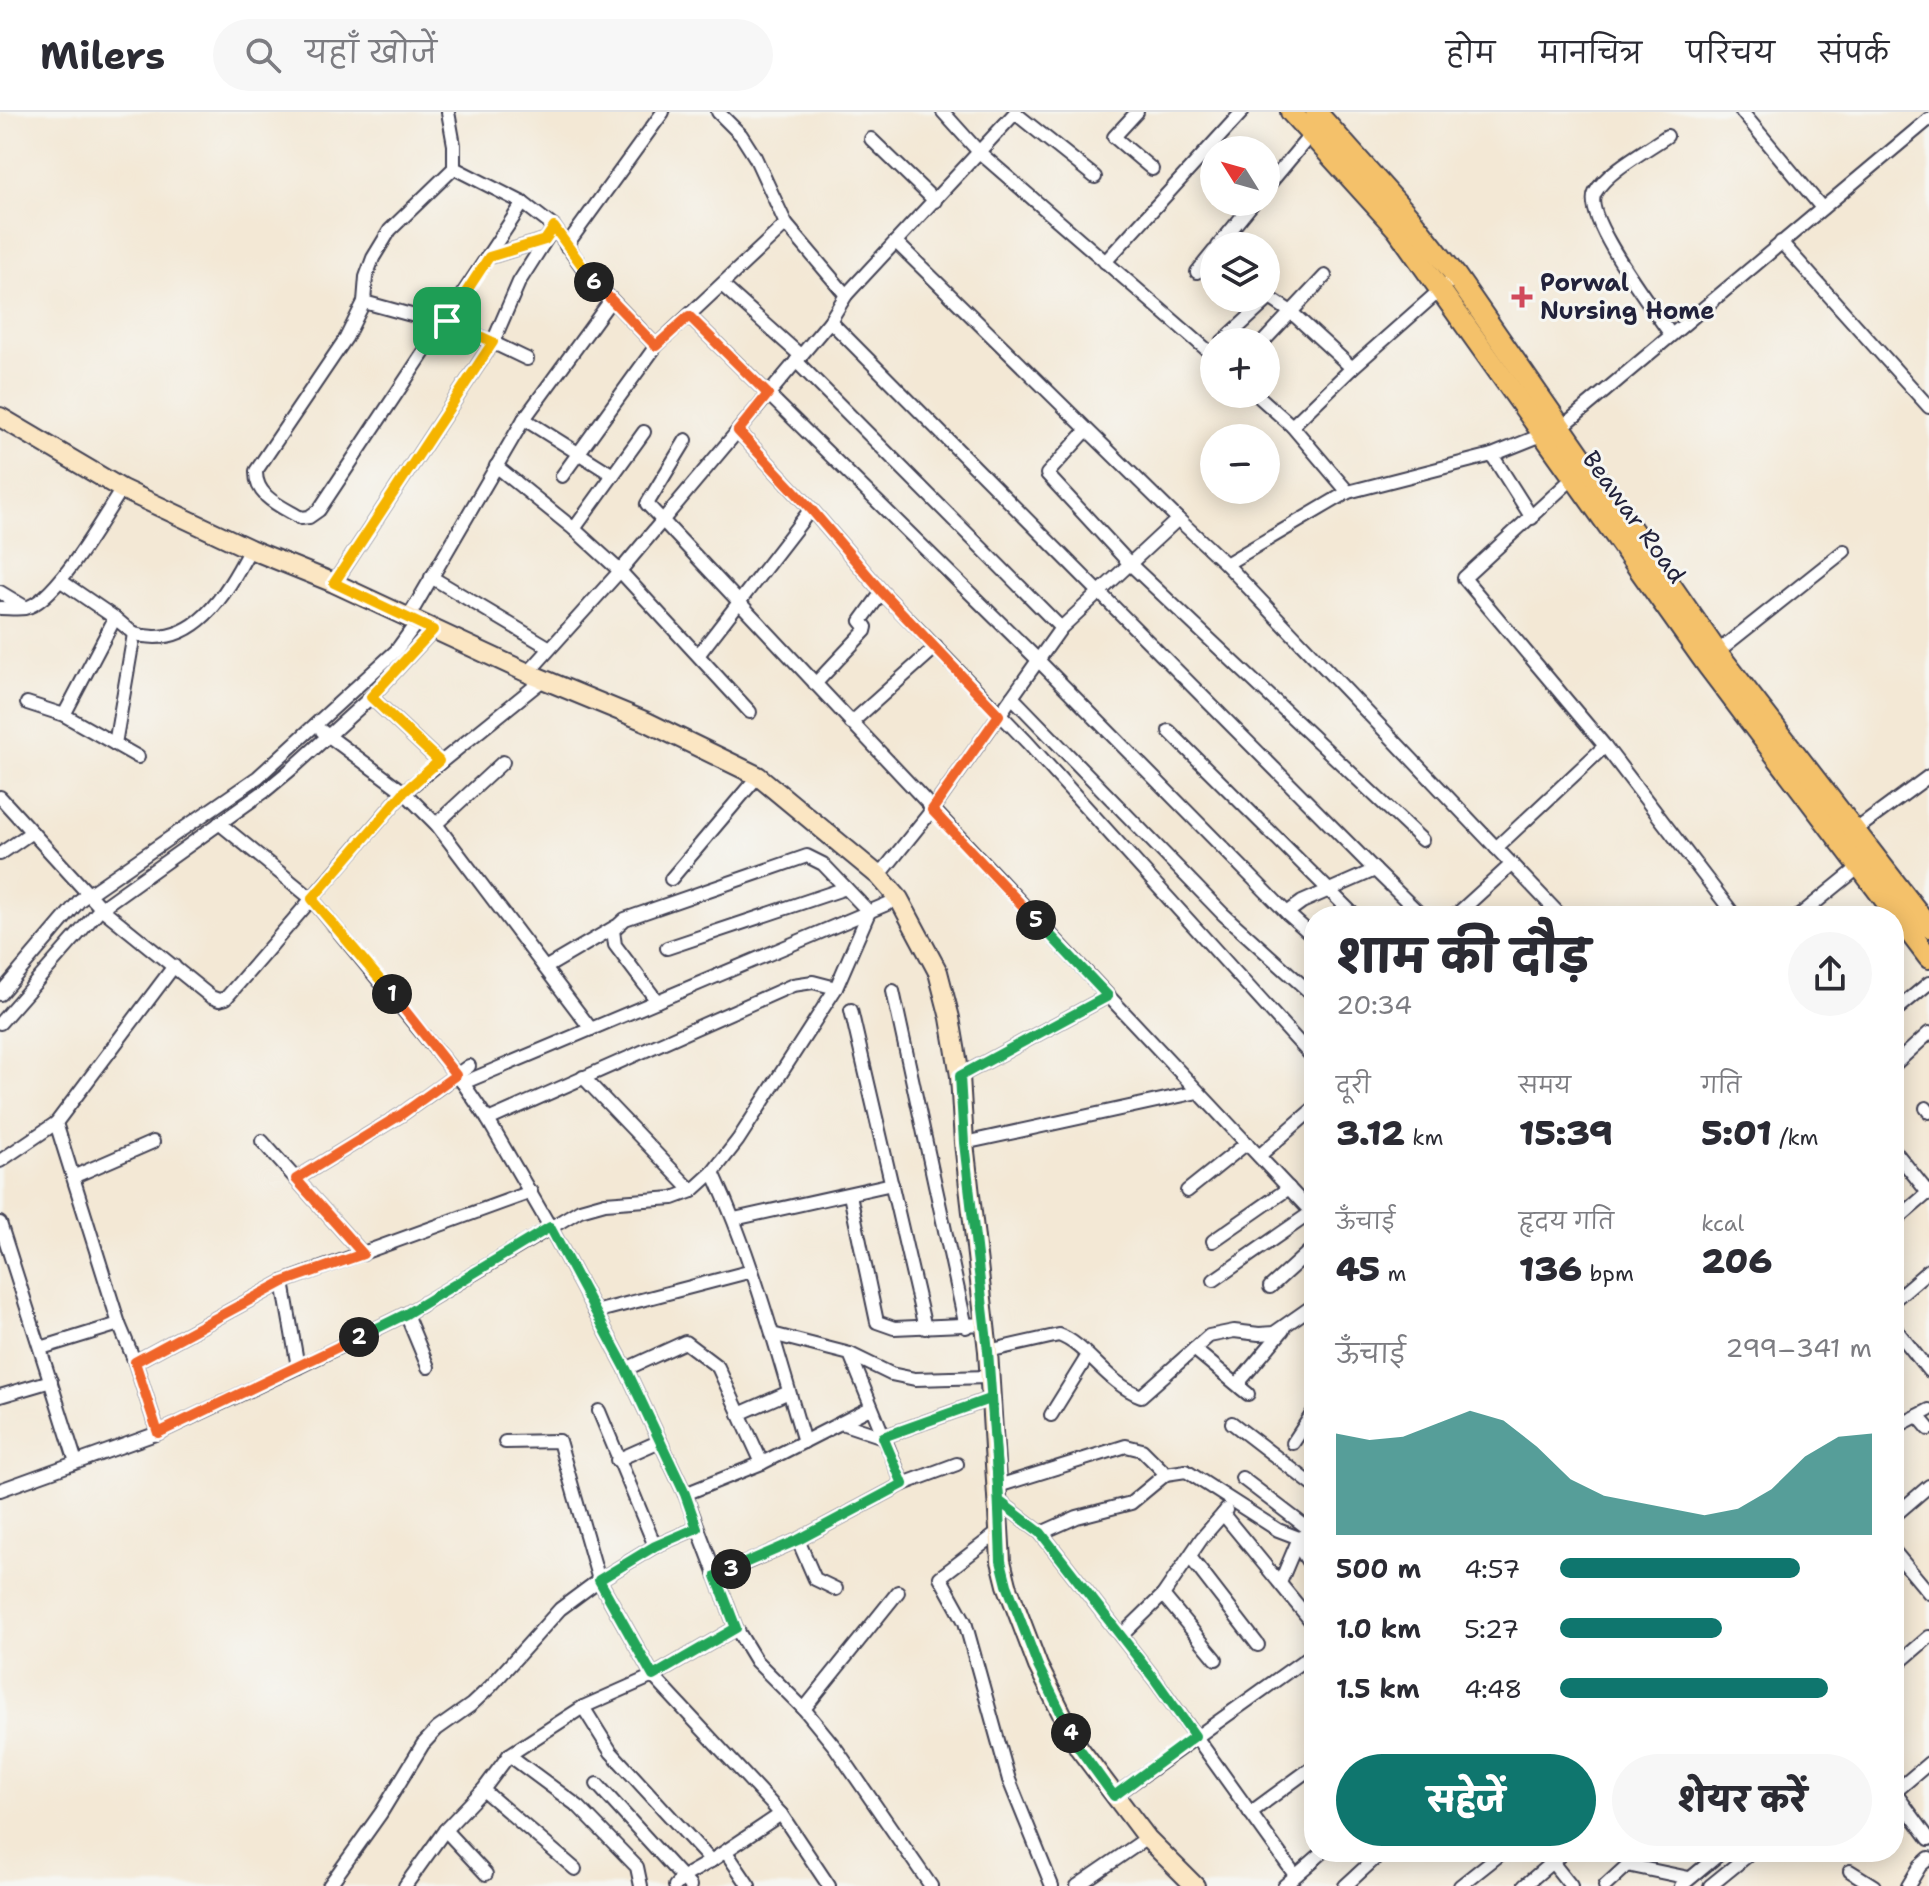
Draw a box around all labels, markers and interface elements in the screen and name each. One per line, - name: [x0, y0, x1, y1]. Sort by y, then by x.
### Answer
- search box: [213, 19, 773, 91]
- text: Milers: [40, 30, 165, 81]
- text: यहाँ खोजें: [305, 32, 437, 73]
- icon: search: [241, 33, 285, 77]
- text: होम: [1446, 34, 1495, 72]
- text: मानचित्र: [1539, 34, 1642, 72]
- text: परिचय: [1686, 34, 1775, 72]
- text: संपर्क: [1819, 34, 1889, 72]
- north arrow: [1200, 136, 1280, 216]
- map controls: [1200, 136, 1280, 504]
- button: layers: [1200, 232, 1280, 312]
- pin: 6: [574, 262, 614, 302]
- text: 6: [586, 267, 602, 296]
- place label: Porwal Nursing Home: [1540, 267, 1715, 327]
- marker: Porwal Nursing Home: [1511, 286, 1533, 308]
- pin: [413, 287, 481, 355]
- icon: arrive: [425, 299, 469, 343]
- button: +: [1200, 328, 1280, 408]
- button: −: [1200, 424, 1280, 504]
- street label: Beawar Road: [1575, 444, 1693, 590]
- pin: 5: [1016, 900, 1056, 940]
- text: 5: [1029, 905, 1043, 934]
- text: शाम की दौड़: [1336, 927, 1590, 986]
- button: share: [1788, 932, 1872, 1016]
- pin: 1: [372, 974, 412, 1014]
- text: 1: [387, 979, 397, 1008]
- text: 20:34: [1336, 987, 1412, 1022]
- text: दूरी: [1336, 1071, 1371, 1100]
- text: समय: [1519, 1071, 1571, 1100]
- text: गति: [1701, 1071, 1741, 1100]
- text: 3.12: [1336, 1110, 1405, 1156]
- text: 15:39: [1519, 1110, 1613, 1156]
- text: 5:01: [1701, 1110, 1772, 1156]
- text: km: [1405, 1123, 1443, 1152]
- text: /km: [1772, 1123, 1819, 1152]
- text: ऊँचाई: [1336, 1207, 1395, 1236]
- text: हृदय गति: [1519, 1207, 1614, 1236]
- text: kcal: [1701, 1209, 1744, 1238]
- text: 206: [1701, 1238, 1772, 1284]
- text: 45: [1336, 1246, 1380, 1292]
- text: 136: [1519, 1246, 1582, 1292]
- text: m: [1380, 1259, 1407, 1288]
- text: bpm: [1582, 1259, 1634, 1288]
- pin: 2: [339, 1317, 379, 1357]
- text: 2: [351, 1322, 367, 1351]
- text: 299–341 m: [1725, 1330, 1872, 1365]
- text: ऊँचाई: [1336, 1336, 1406, 1371]
- pin: 3: [711, 1549, 751, 1589]
- text: 500 m: [1336, 1551, 1421, 1586]
- text: 4:57: [1464, 1551, 1521, 1586]
- text: 3: [723, 1554, 739, 1583]
- text: 1.0 km: [1336, 1611, 1421, 1646]
- text: 5:27: [1464, 1611, 1519, 1646]
- text: 1.5 km: [1336, 1671, 1420, 1706]
- text: 4:48: [1464, 1671, 1523, 1706]
- pin: 4: [1051, 1713, 1091, 1753]
- text: 4: [1063, 1718, 1079, 1747]
- button: सहेजें: [1336, 1754, 1596, 1846]
- button: शेयर करें: [1612, 1754, 1872, 1846]

